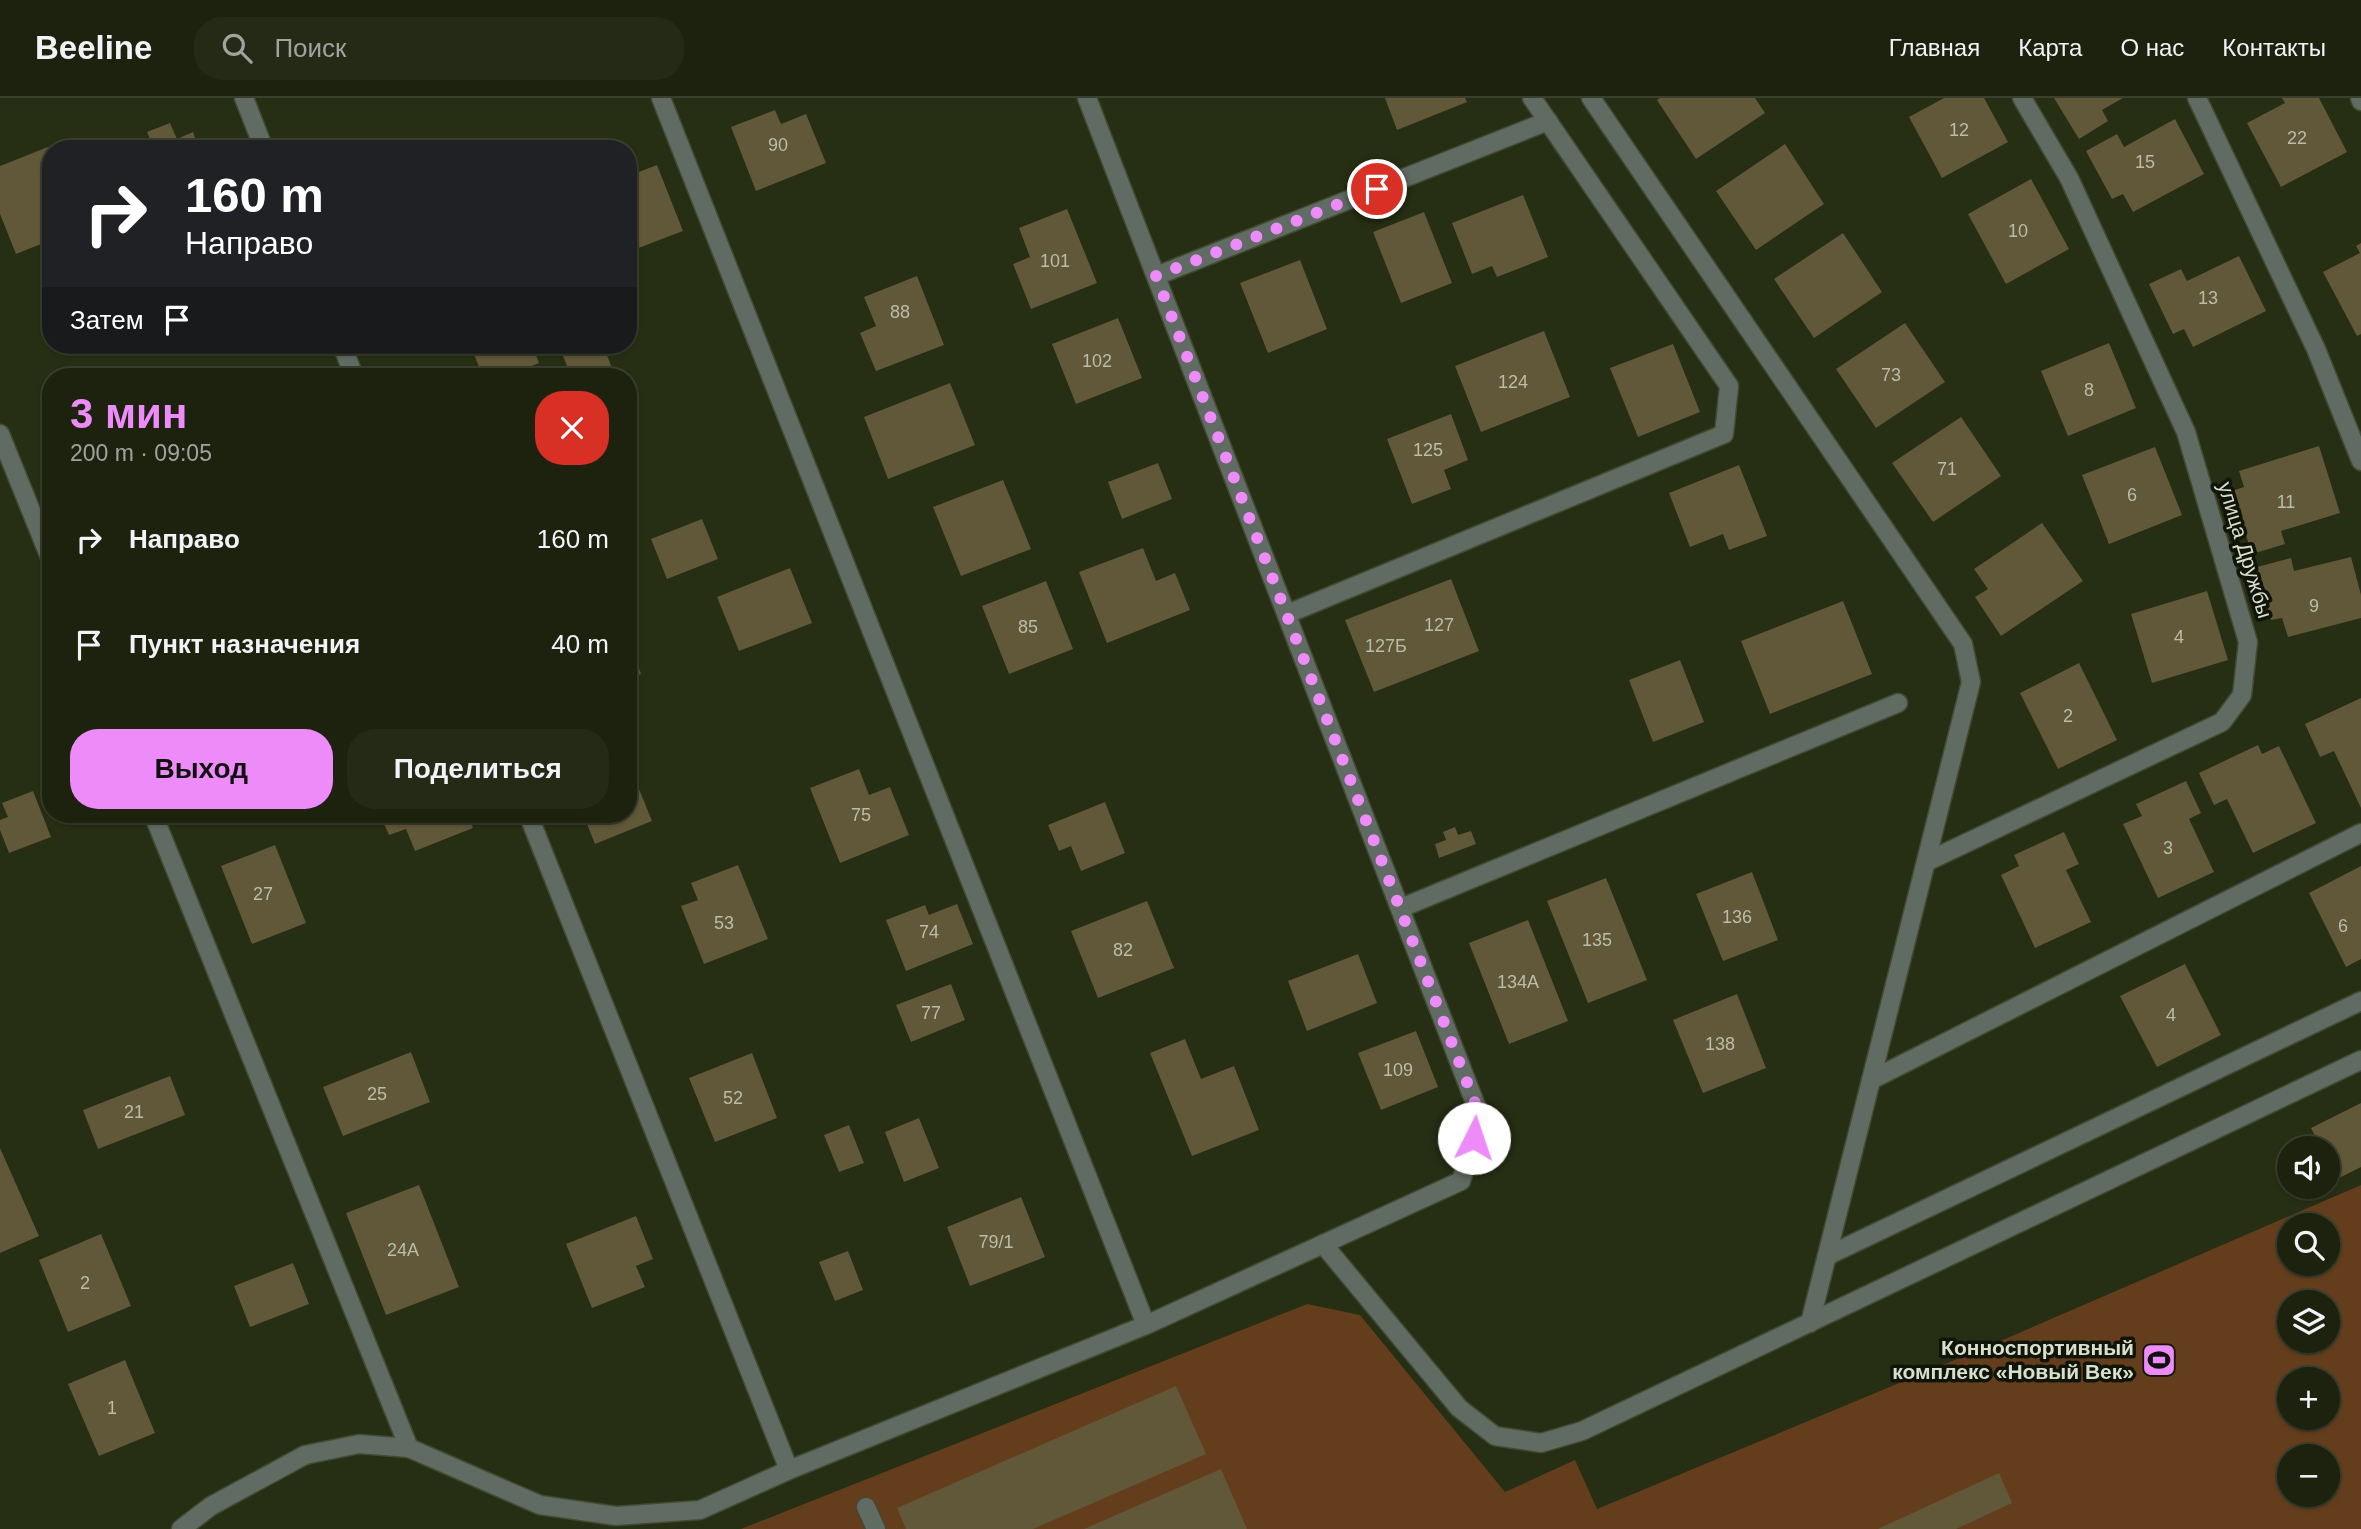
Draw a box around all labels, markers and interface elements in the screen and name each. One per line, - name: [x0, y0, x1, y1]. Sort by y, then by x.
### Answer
- search box: [194, 17, 684, 80]
- text: Beeline: [35, 29, 152, 66]
- icon: search: [218, 29, 256, 67]
- text: Поиск: [274, 33, 346, 63]
- text: Главная: [1889, 34, 1980, 61]
- text: Карта: [2018, 34, 2082, 61]
- text: О нас: [2120, 34, 2184, 61]
- text: Контакты: [2222, 34, 2326, 61]
- house number: 12: [1949, 120, 1969, 140]
- house number: 22: [2287, 128, 2307, 148]
- house number: 90: [768, 135, 788, 155]
- house number: 15: [2135, 152, 2155, 172]
- pin: [1347, 159, 1407, 219]
- icon: right: [70, 168, 161, 259]
- text: 160 m: [185, 168, 324, 222]
- icon: arrive: [1358, 170, 1396, 208]
- house number: 10: [2008, 221, 2028, 241]
- text: Направо: [185, 225, 313, 261]
- house number: 101: [1040, 251, 1070, 271]
- house number: 13: [2198, 288, 2218, 308]
- icon: arrive: [158, 301, 196, 339]
- house number: 88: [890, 302, 910, 322]
- text: Затем: [70, 305, 144, 335]
- house number: 102: [1082, 351, 1112, 371]
- house number: 73: [1881, 365, 1901, 385]
- house number: 124: [1498, 372, 1528, 392]
- house number: 8: [2084, 380, 2094, 400]
- text: 3 мин: [70, 390, 187, 437]
- button: close: [535, 391, 609, 465]
- text: 200 m · 09:05: [70, 440, 212, 466]
- house number: 125: [1413, 440, 1443, 460]
- house number: 71: [1937, 459, 1957, 479]
- street label: улица Дружбы: [2214, 479, 2277, 621]
- house number: 6: [2127, 485, 2137, 505]
- house number: 11: [2277, 492, 2295, 512]
- icon: right: [70, 521, 108, 559]
- text: Направо: [129, 524, 240, 554]
- text: 160 m: [537, 524, 609, 554]
- house number: 9: [2309, 596, 2319, 616]
- house number: 127: [1424, 615, 1454, 635]
- house number: 85: [1018, 617, 1038, 637]
- icon: arrive: [70, 626, 108, 664]
- house number: 4: [2174, 627, 2184, 647]
- text: Пункт назначения: [129, 629, 360, 659]
- text: 40 m: [551, 629, 609, 659]
- house number: 127Б: [1365, 636, 1407, 656]
- house number: 2: [2063, 706, 2073, 726]
- button: Выход: [70, 729, 333, 809]
- button: Поделиться: [347, 729, 609, 809]
- house number: 75: [851, 805, 871, 825]
- house number: 3: [2163, 838, 2173, 858]
- house number: 27: [253, 884, 273, 904]
- house number: 136: [1722, 907, 1752, 927]
- house number: 53: [714, 913, 734, 933]
- house number: 6: [2338, 916, 2348, 936]
- house number: 74: [919, 922, 939, 942]
- house number: 135: [1582, 930, 1612, 950]
- house number: 82: [1113, 940, 1133, 960]
- house number: 134А: [1497, 972, 1539, 992]
- house number: 77: [921, 1003, 941, 1023]
- house number: 4: [2166, 1005, 2176, 1025]
- house number: 138: [1705, 1034, 1735, 1054]
- house number: 109: [1383, 1060, 1413, 1080]
- house number: 25: [367, 1084, 387, 1104]
- house number: 52: [723, 1088, 743, 1108]
- position arrow: [1437, 1101, 1511, 1175]
- house number: 21: [124, 1102, 144, 1122]
- map controls: [2277, 1136, 2340, 1507]
- button: sound: [2277, 1136, 2340, 1199]
- button: search: [2277, 1213, 2340, 1276]
- house number: 79/1: [978, 1232, 1014, 1252]
- house number: 24А: [387, 1240, 419, 1260]
- house number: 2: [80, 1273, 90, 1293]
- button: layers: [2277, 1290, 2340, 1353]
- place label: Конноспортивный комплекс «Новый Век»: [1892, 1336, 2134, 1383]
- sports icon: Конноспортивный комплекс «Новый Век»: [2140, 1341, 2178, 1379]
- button: +: [2277, 1367, 2340, 1430]
- house number: 1: [107, 1398, 117, 1418]
- button: −: [2277, 1444, 2340, 1507]

